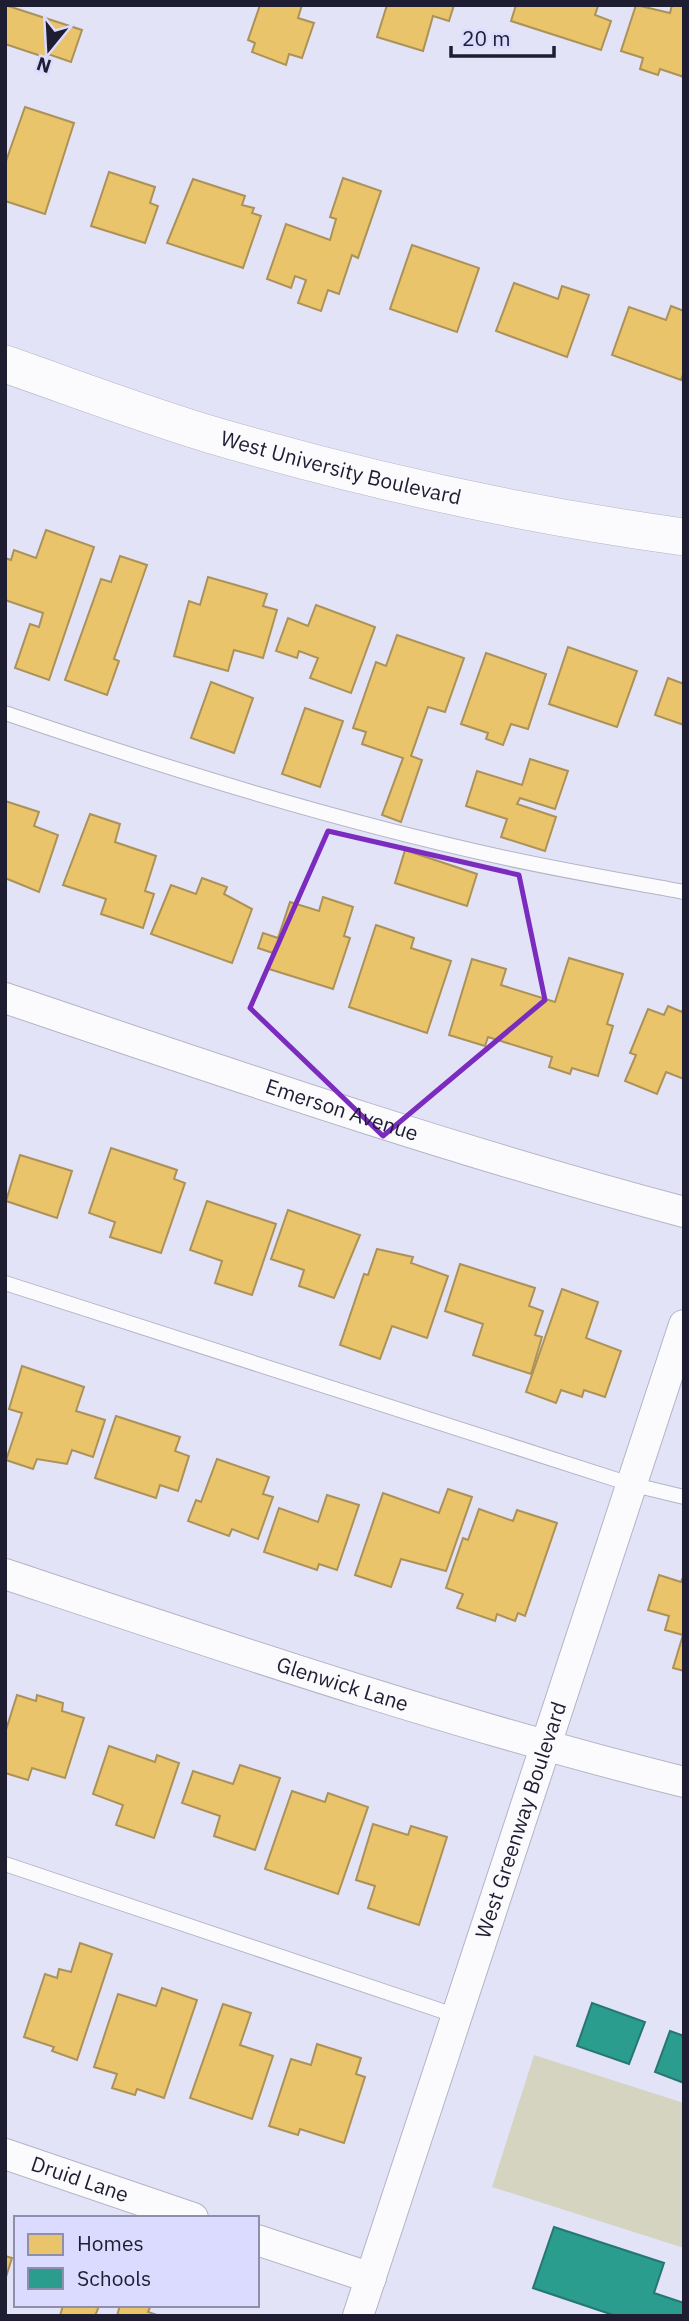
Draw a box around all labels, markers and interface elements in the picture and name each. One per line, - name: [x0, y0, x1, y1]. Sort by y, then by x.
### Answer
- north arrow: [14, 14, 84, 84]
- scale bar: [451, 14, 554, 58]
- text: 20 m: [462, 24, 511, 52]
- text: N: [33, 52, 54, 79]
- street label: West University Boulevard: [218, 423, 464, 511]
- street label: Emerson Avenue: [262, 1071, 422, 1147]
- street label: Glenwick Lane: [273, 1650, 412, 1717]
- street label: West Greenway Boulevard: [468, 1698, 572, 1942]
- street label: Druid Lane: [28, 2149, 133, 2208]
- legend: [14, 2216, 259, 2307]
- text: Homes: [77, 2229, 144, 2257]
- text: Schools: [77, 2264, 151, 2292]

